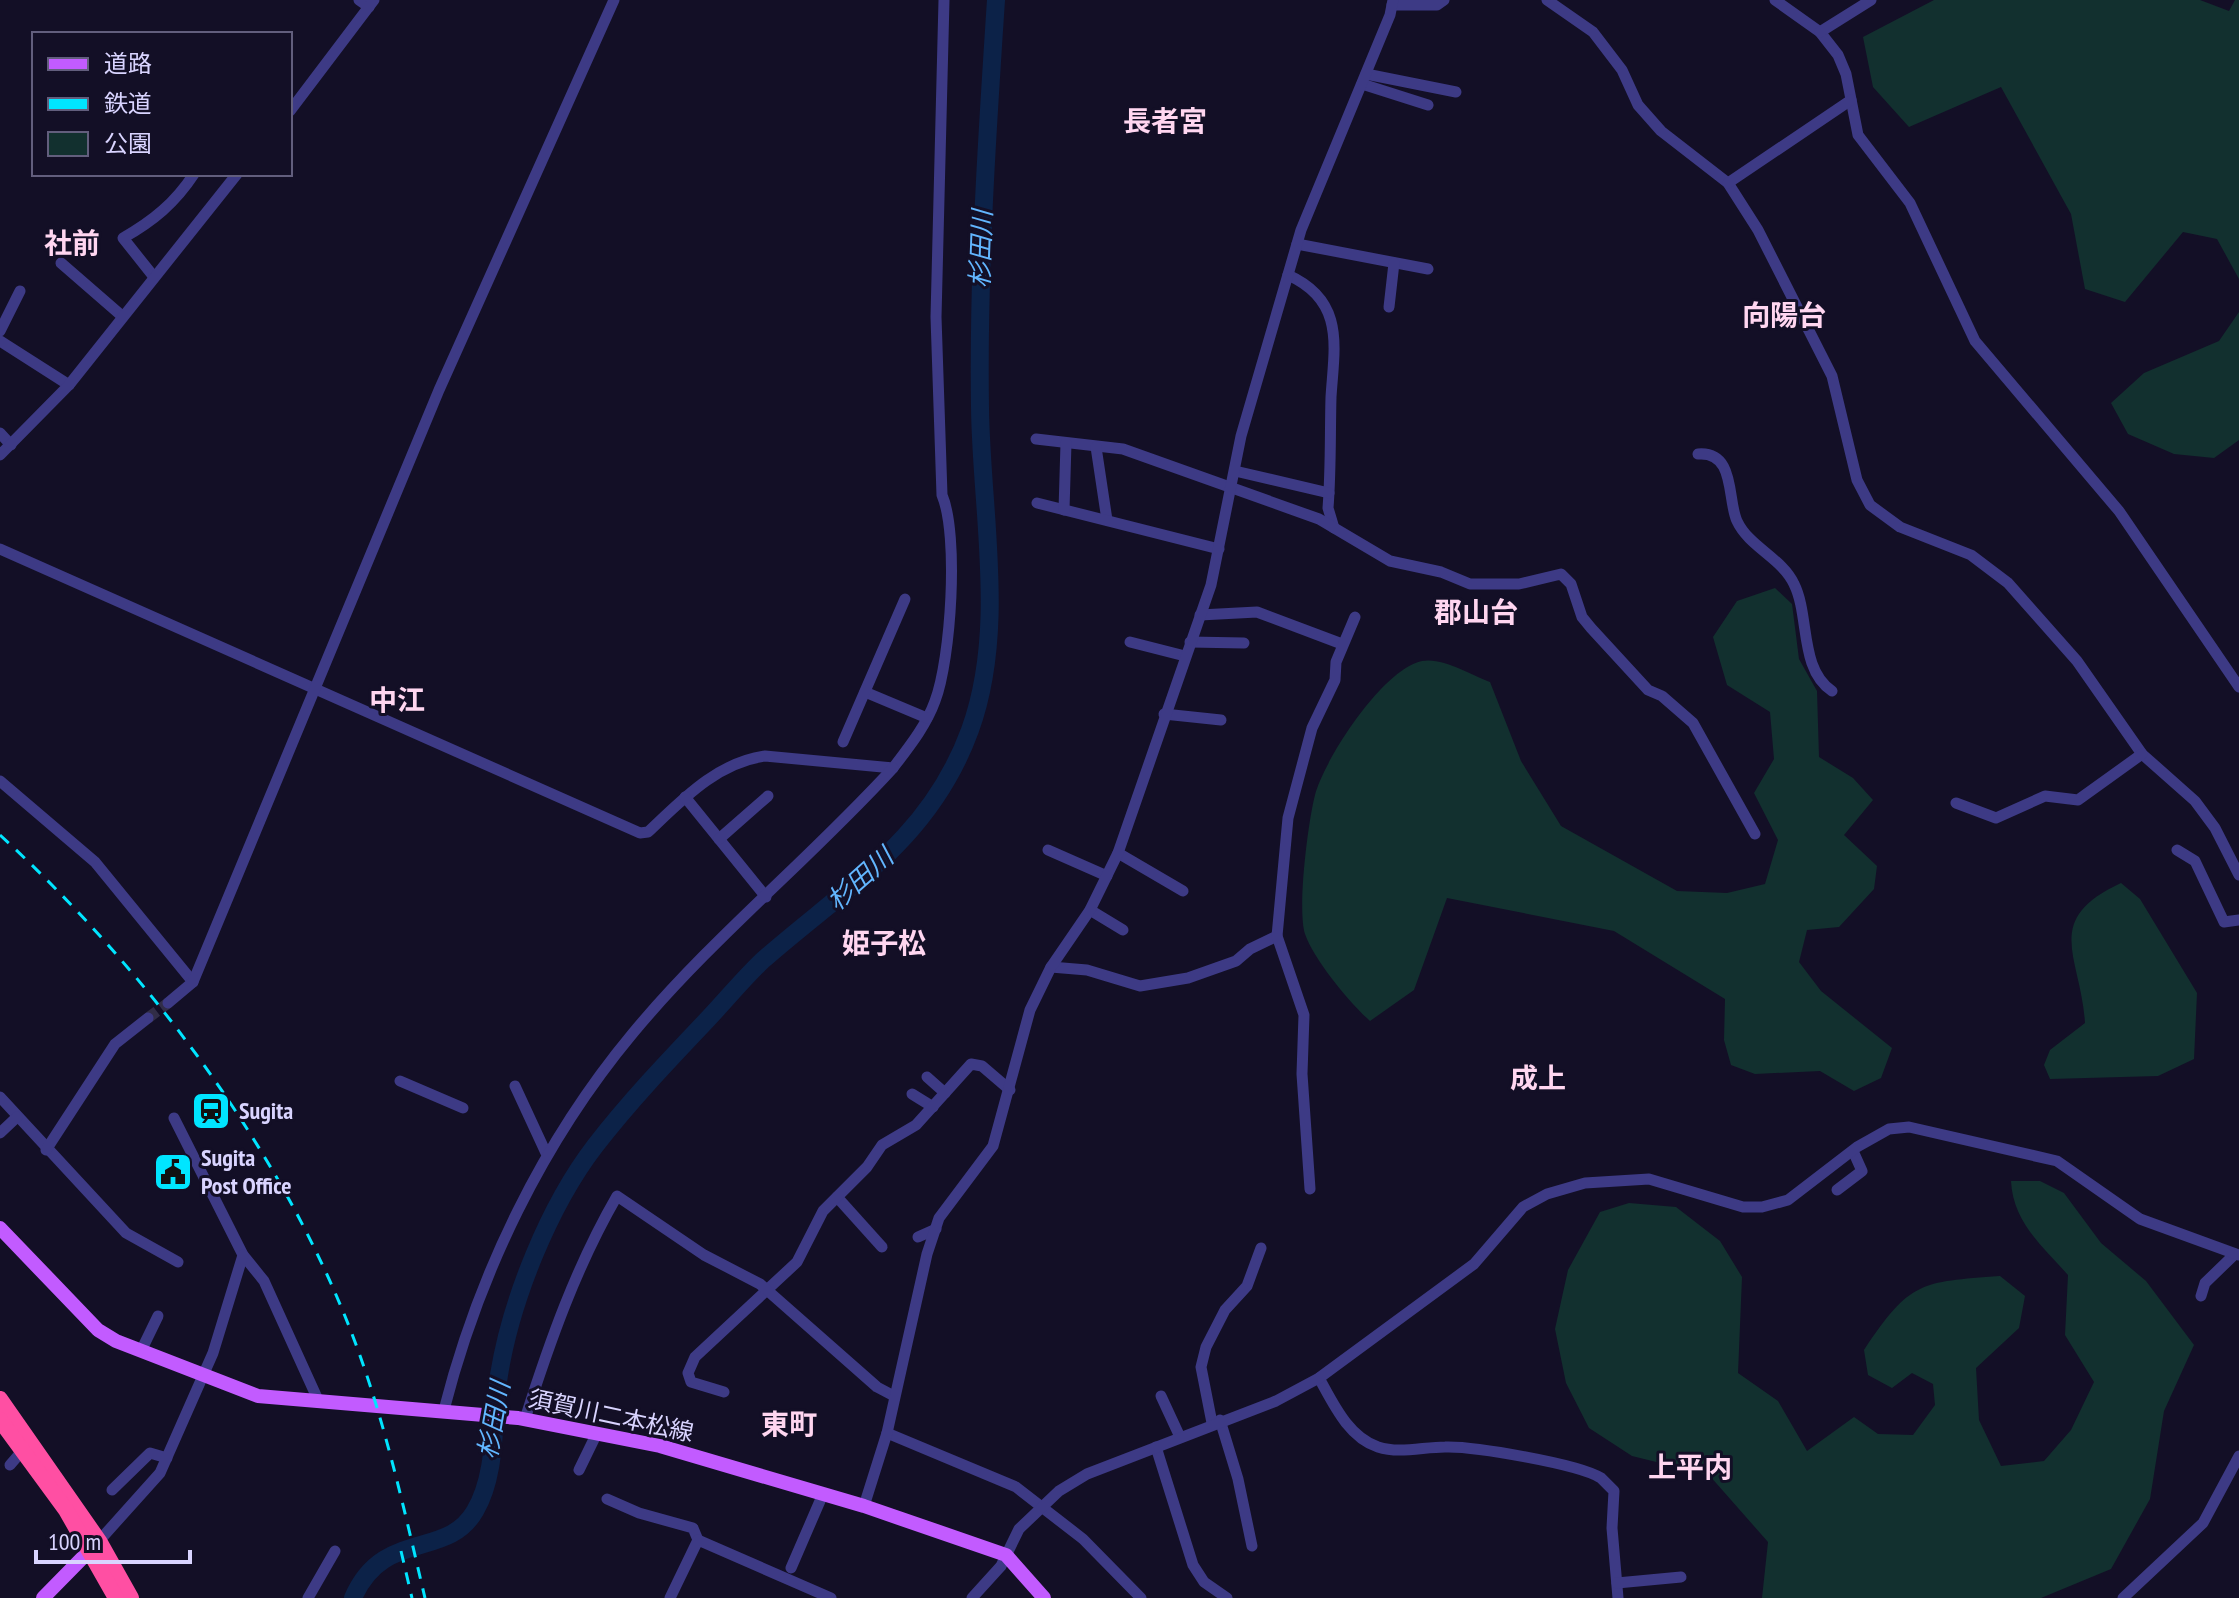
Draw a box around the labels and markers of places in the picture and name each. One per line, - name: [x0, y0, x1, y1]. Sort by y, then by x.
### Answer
- station icon: Sugita: [190, 1090, 232, 1132]
- place label: Sugita: [239, 1095, 293, 1126]
- place label: Sugita Post Office: [201, 1142, 292, 1201]
- public building icon: Sugita Post Office: [152, 1151, 194, 1193]

